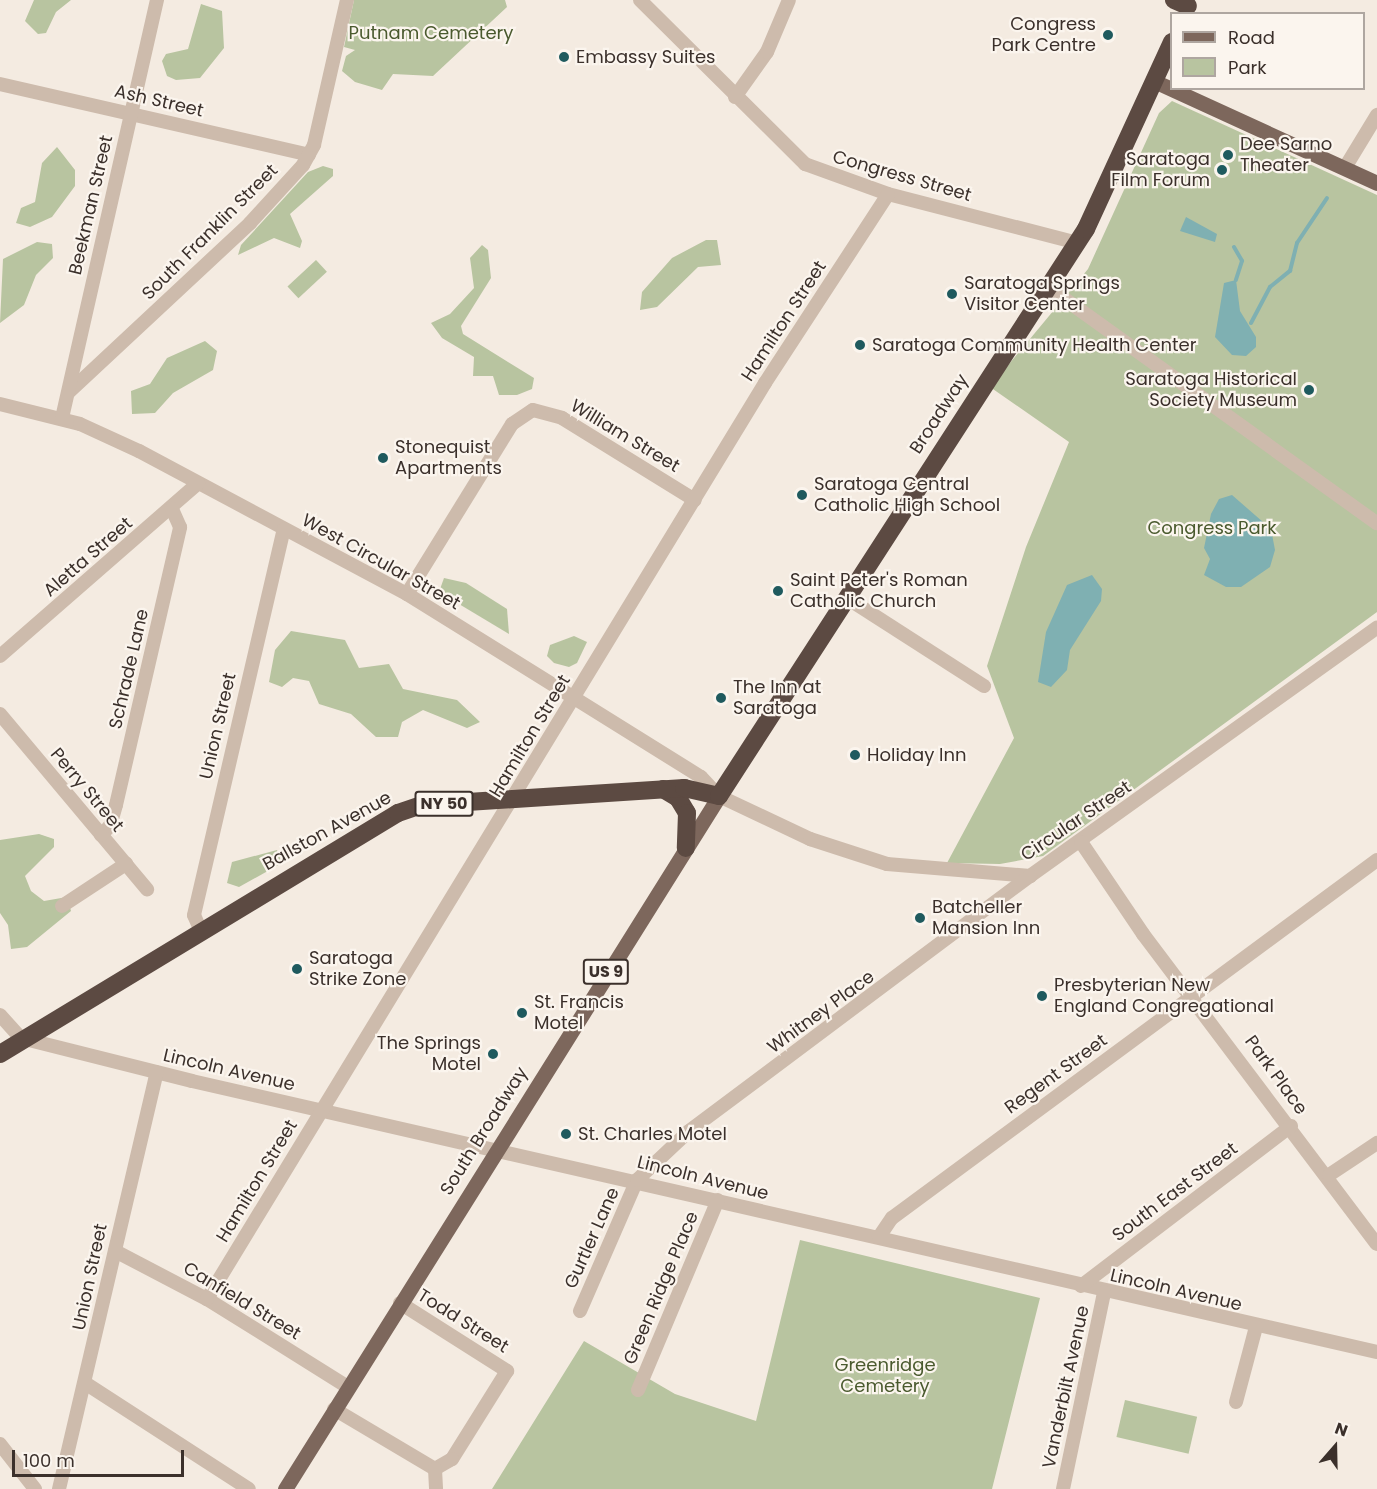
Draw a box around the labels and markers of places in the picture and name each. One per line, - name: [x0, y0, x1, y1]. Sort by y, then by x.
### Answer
- place label: Congress Park Centre: [992, 14, 1096, 57]
- marker: Congress Park Centre: [1101, 28, 1115, 42]
- place label: Embassy Suites: [576, 46, 715, 68]
- marker: Embassy Suites: [557, 50, 571, 64]
- place label: Dee Sarno Theater: [1240, 134, 1332, 176]
- marker: Dee Sarno Theater: [1221, 148, 1235, 162]
- place label: Saratoga Film Forum: [1111, 149, 1210, 192]
- marker: Saratoga Film Forum: [1215, 163, 1229, 177]
- place label: Saratoga Springs Visitor Center: [964, 273, 1120, 316]
- marker: Saratoga Springs Visitor Center: [945, 287, 959, 301]
- place label: Saratoga Community Health Center: [872, 334, 1196, 356]
- marker: Saratoga Community Health Center: [853, 338, 867, 352]
- place label: Saratoga Historical Society Museum: [1125, 369, 1297, 412]
- marker: Saratoga Historical Society Museum: [1302, 383, 1316, 397]
- place label: Stonequist Apartments: [395, 437, 502, 480]
- marker: Stonequist Apartments: [376, 451, 390, 465]
- place label: Saratoga Central Catholic High School: [814, 474, 1000, 516]
- marker: Saratoga Central Catholic High School: [795, 488, 809, 502]
- place label: Saint Peter's Roman Catholic Church: [790, 570, 968, 612]
- marker: Saint Peter's Roman Catholic Church: [771, 584, 785, 598]
- place label: The Inn at Saratoga: [733, 677, 821, 720]
- marker: The Inn at Saratoga: [714, 691, 728, 705]
- place label: Holiday Inn: [867, 744, 967, 766]
- marker: Holiday Inn: [848, 748, 862, 762]
- place label: Batcheller Mansion Inn: [932, 897, 1040, 940]
- marker: Batcheller Mansion Inn: [913, 911, 927, 925]
- place label: Saratoga Strike Zone: [309, 948, 406, 990]
- marker: Saratoga Strike Zone: [290, 962, 304, 976]
- place label: Presbyterian New England Congregational: [1054, 975, 1274, 1018]
- marker: Presbyterian New England Congregational: [1035, 989, 1049, 1003]
- place label: St. Francis Motel: [534, 992, 624, 1034]
- marker: St. Francis Motel: [515, 1006, 529, 1020]
- place label: The Springs Motel: [377, 1033, 481, 1076]
- marker: The Springs Motel: [486, 1047, 500, 1061]
- place label: St. Charles Motel: [578, 1123, 727, 1145]
- marker: St. Charles Motel: [559, 1127, 573, 1141]

